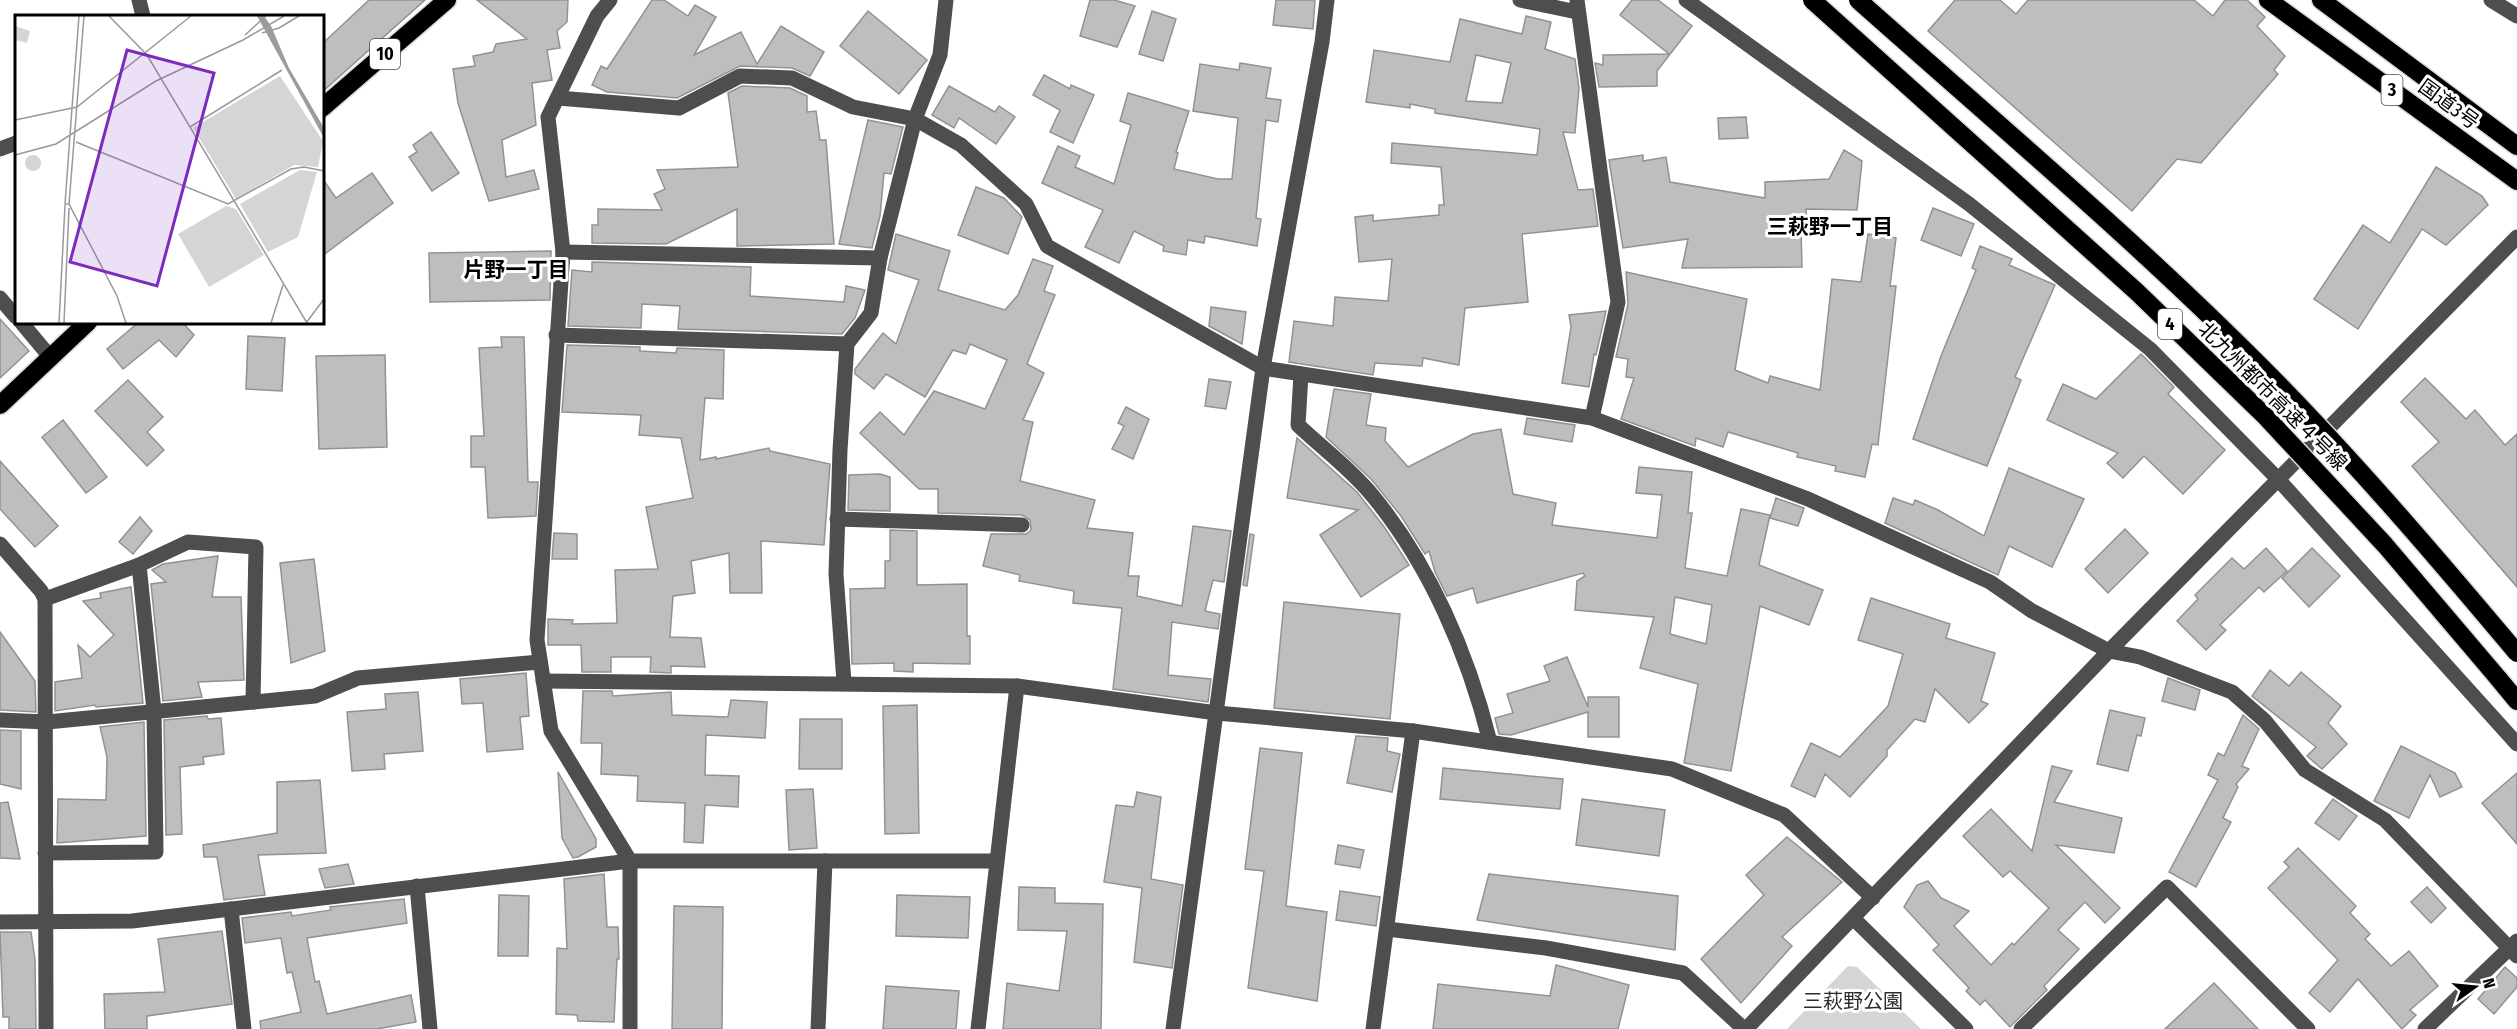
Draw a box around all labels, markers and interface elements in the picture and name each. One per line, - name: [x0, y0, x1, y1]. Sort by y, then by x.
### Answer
- inset map: [15, 15, 324, 324]
- road number: 10: [370, 39, 400, 69]
- street label: 国道3号: [2414, 74, 2484, 134]
- road number: 3: [2382, 75, 2402, 105]
- district label: 三萩野一丁目: [1767, 214, 1893, 240]
- district label: 片野一丁目: [464, 257, 569, 283]
- road number: 4: [2158, 309, 2182, 339]
- street label: 北九州都市高速４号線: [2194, 317, 2352, 475]
- north arrow: [2445, 957, 2505, 1017]
- text: N: [2479, 976, 2499, 990]
- park label: 三萩野公園: [1803, 989, 1903, 1013]

